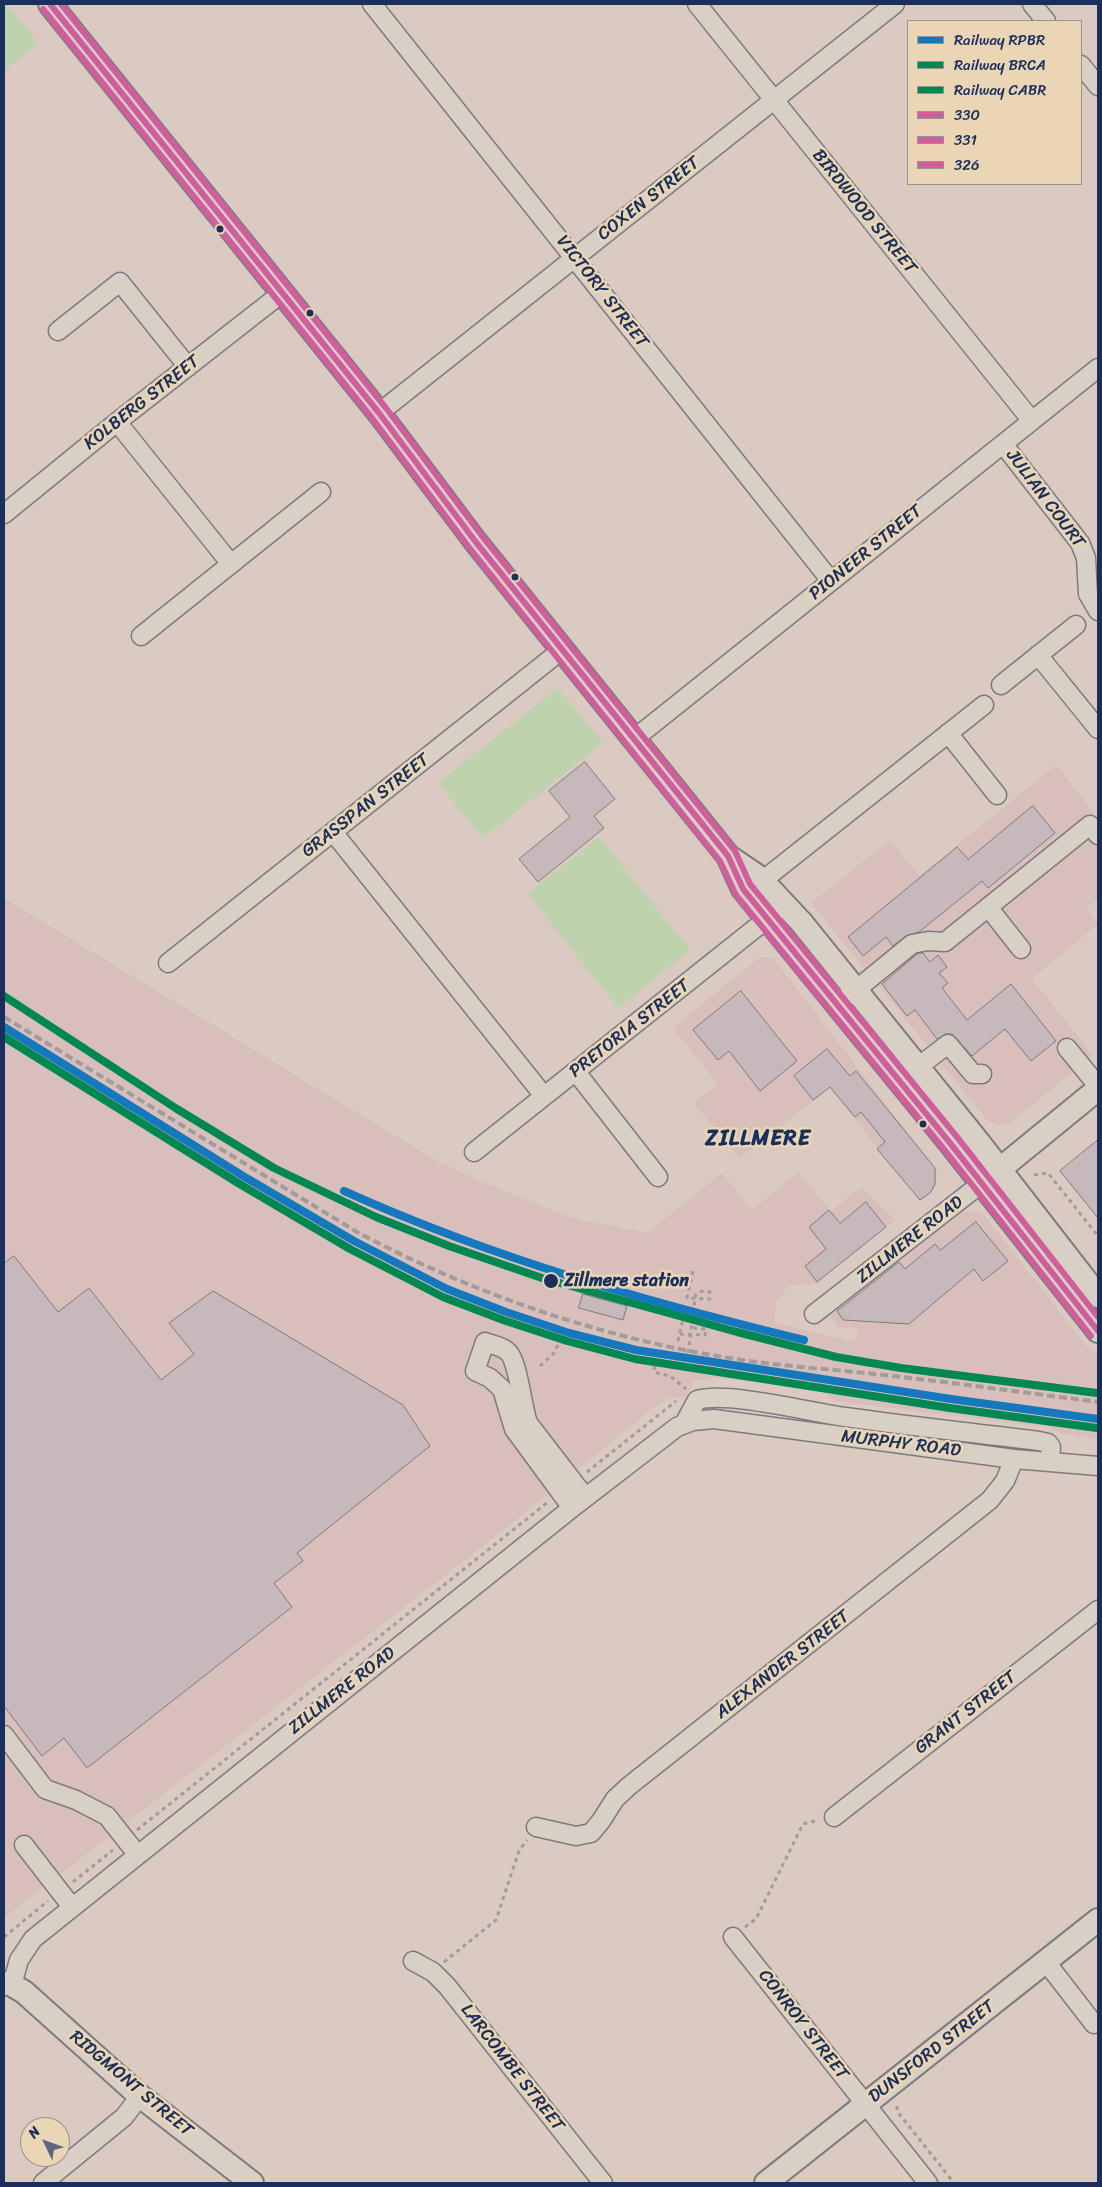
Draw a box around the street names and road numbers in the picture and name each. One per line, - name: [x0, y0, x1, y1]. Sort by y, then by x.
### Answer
- street label: BIRDWOOD STREET: [807, 145, 921, 279]
- street label: COXEN STREET: [594, 152, 704, 246]
- street label: VICTORY STREET: [551, 231, 653, 353]
- street label: KOLBERG STREET: [80, 351, 204, 455]
- street label: JULIAN COURT: [1001, 445, 1089, 553]
- street label: PIONEER STREET: [805, 501, 927, 605]
- street label: GRASSPAN STREET: [298, 749, 434, 863]
- street label: PRETORIA STREET: [565, 975, 695, 1083]
- street label: ZILLMERE ROAD: [852, 1192, 968, 1288]
- street label: MURPHY ROAD: [840, 1426, 962, 1462]
- street label: ALEXANDER STREET: [712, 1606, 854, 1724]
- street label: ZILLMERE ROAD: [284, 1643, 400, 1739]
- street label: GRANT STREET: [911, 1667, 1021, 1759]
- street label: CONROY STREET: [753, 1965, 853, 2085]
- street label: DUNSFORD STREET: [865, 1996, 999, 2108]
- street label: LARCOMBE STREET: [455, 2000, 569, 2136]
- street label: RIDGMONT STREET: [65, 2026, 197, 2142]

